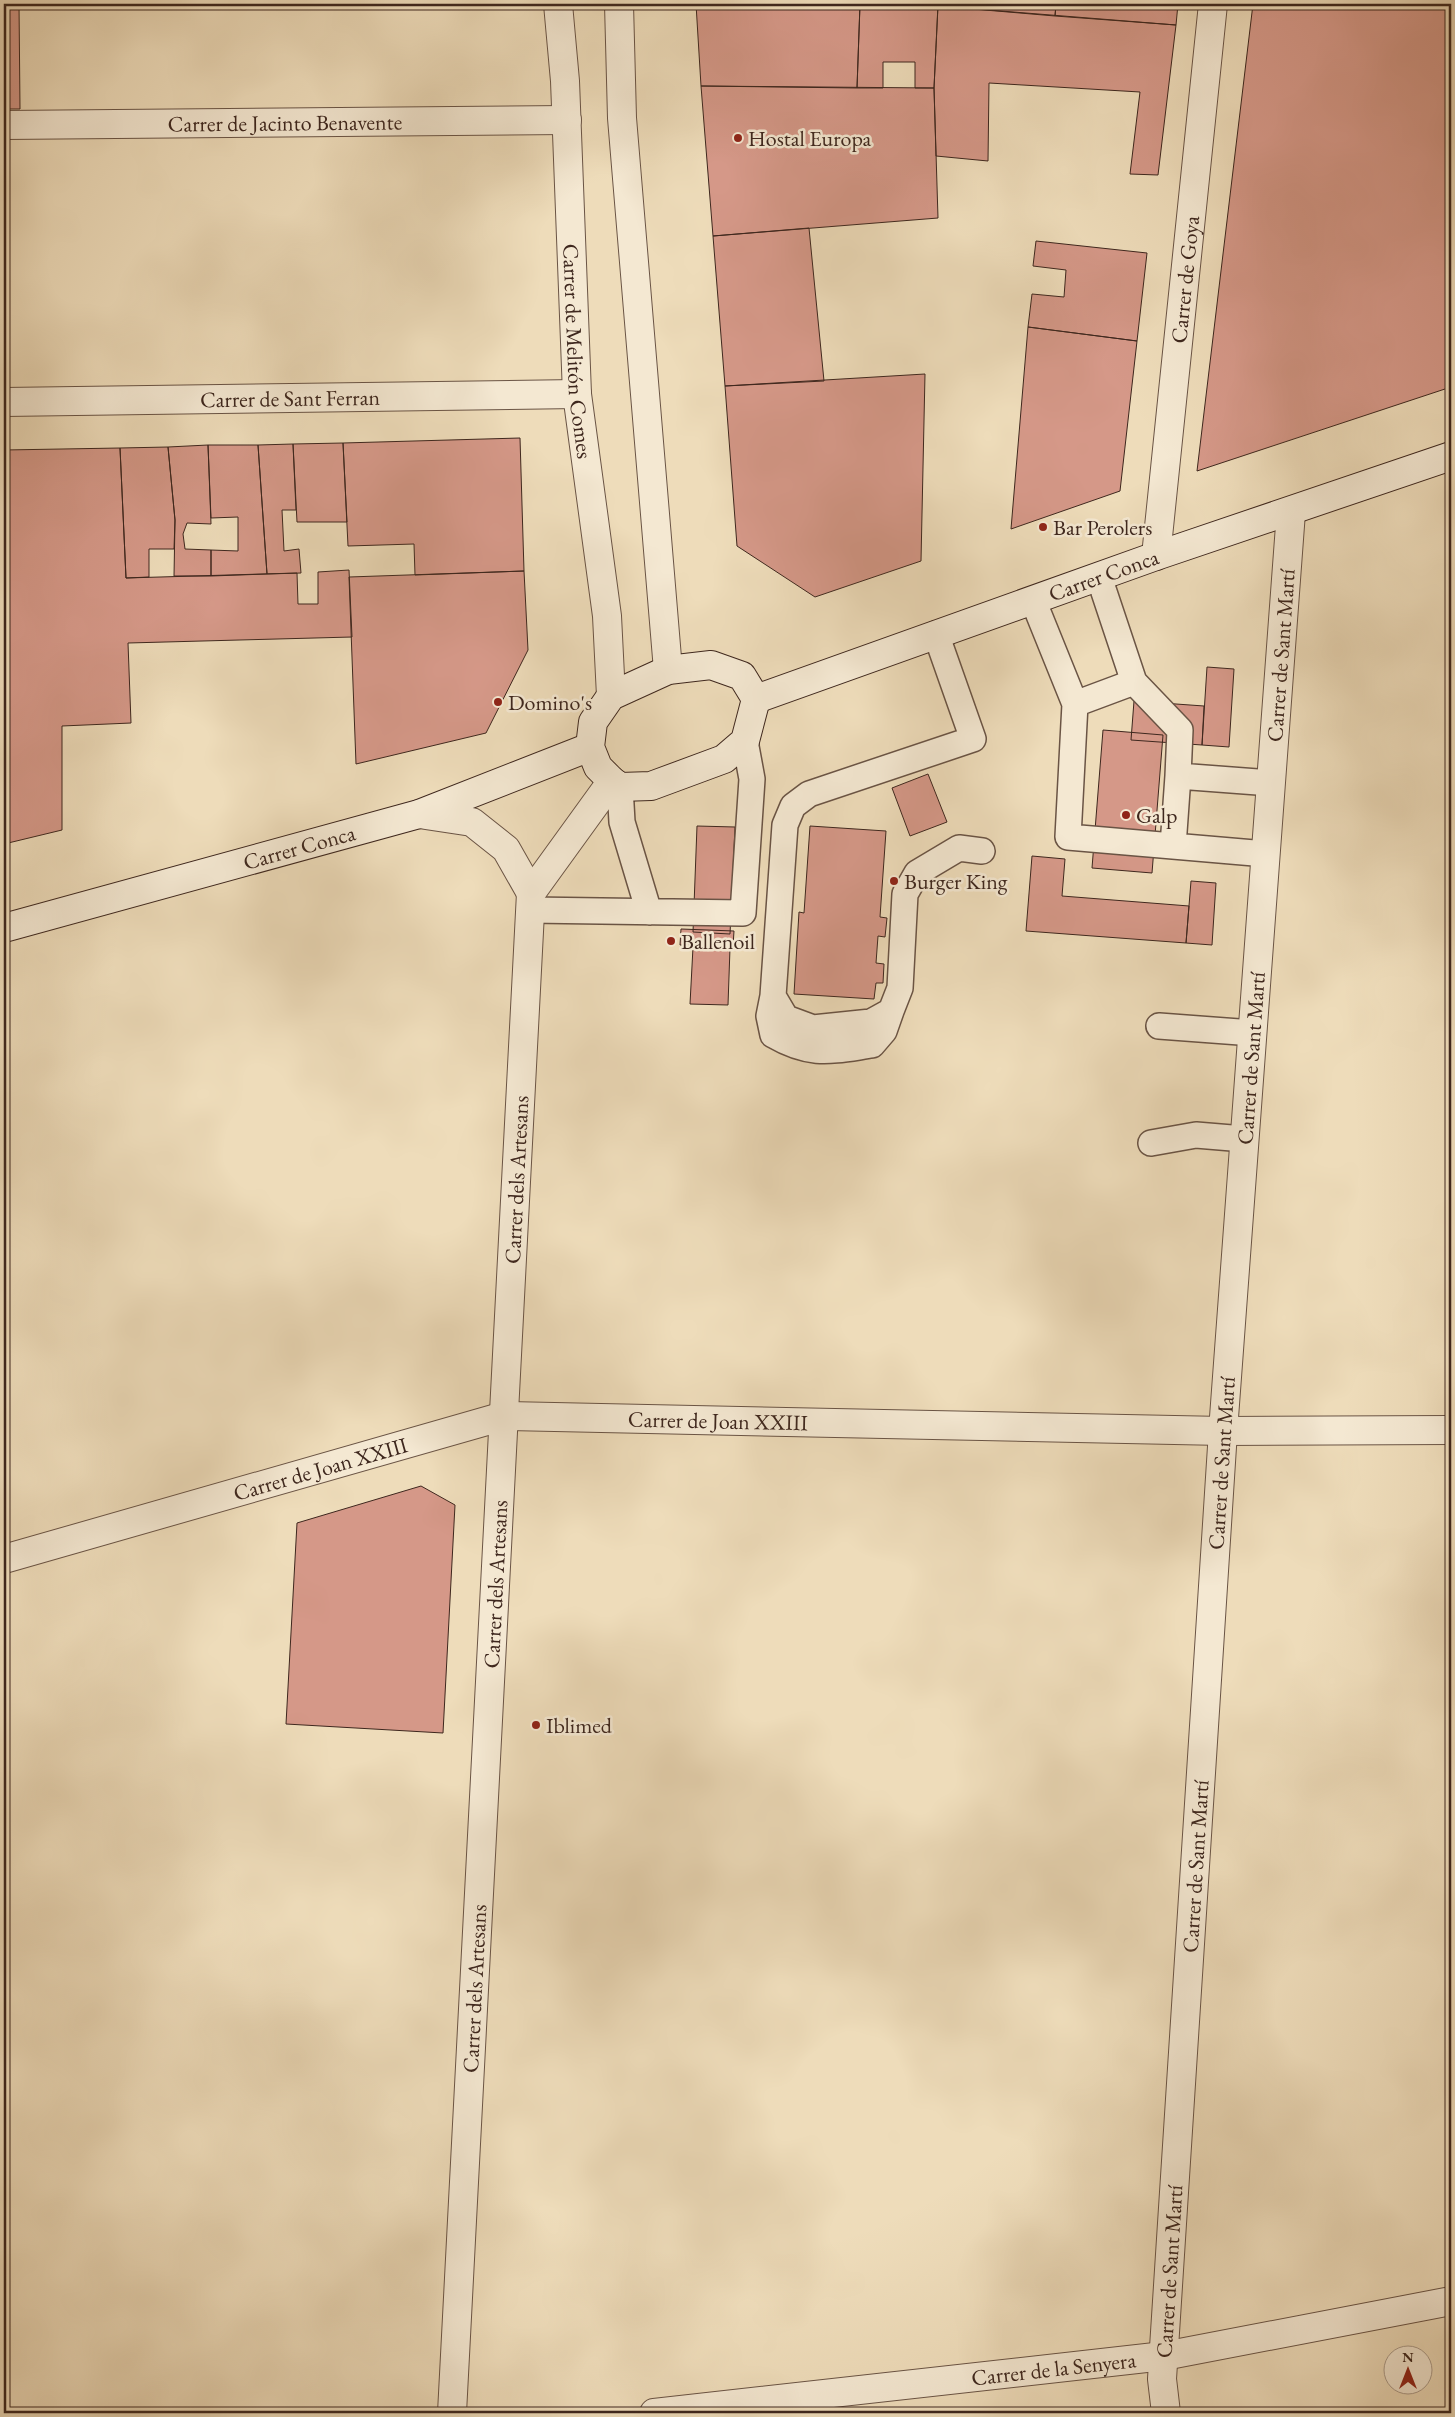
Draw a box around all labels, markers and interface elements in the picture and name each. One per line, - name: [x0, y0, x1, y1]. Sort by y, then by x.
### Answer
- street label: Carrer de Jacinto Benavente: [168, 107, 403, 138]
- place label: Hostal Europa: [748, 124, 871, 153]
- marker: Hostal Europa: [732, 132, 744, 144]
- street label: Carrer de Goya: [1164, 214, 1206, 345]
- street label: Carrer de Melitón Comes: [557, 243, 600, 461]
- street label: Carrer de Sant Ferran: [200, 382, 381, 414]
- place label: Bar Perolers: [1053, 513, 1152, 542]
- marker: Bar Perolers: [1037, 521, 1049, 533]
- street label: Carrer Conca: [1044, 542, 1163, 608]
- street label: Carrer de Sant Martí: [1260, 567, 1301, 743]
- place label: Domino's: [508, 688, 592, 717]
- marker: Domino's: [492, 696, 504, 708]
- place label: Galp: [1136, 801, 1178, 830]
- marker: Galp: [1120, 809, 1132, 821]
- street label: Carrer Conca: [240, 818, 359, 876]
- place label: Burger King: [904, 867, 1008, 896]
- marker: Burger King: [888, 875, 900, 887]
- place label: Ballenoil: [681, 927, 755, 956]
- marker: Ballenoil: [665, 935, 677, 947]
- street label: Carrer de Sant Martí: [1230, 970, 1271, 1146]
- street label: Carrer dels Artesans: [497, 1095, 535, 1265]
- street label: Carrer de Sant Martí: [1201, 1375, 1242, 1551]
- street label: Carrer de Joan XXIII: [628, 1404, 809, 1437]
- street label: Carrer de Joan XXIII: [230, 1430, 411, 1507]
- street label: Carrer dels Artesans: [476, 1499, 514, 1669]
- place label: Iblimed: [546, 1711, 613, 1740]
- marker: Iblimed: [530, 1719, 542, 1731]
- street label: Carrer de Sant Martí: [1175, 1778, 1215, 1954]
- street label: Carrer dels Artesans: [455, 1904, 493, 2074]
- street label: Carrer de Sant Martí: [1149, 2183, 1189, 2359]
- north arrow: [1382, 2344, 1432, 2394]
- street label: Carrer de la Senyera: [970, 2345, 1138, 2392]
- text: N: [1402, 2348, 1414, 2366]

